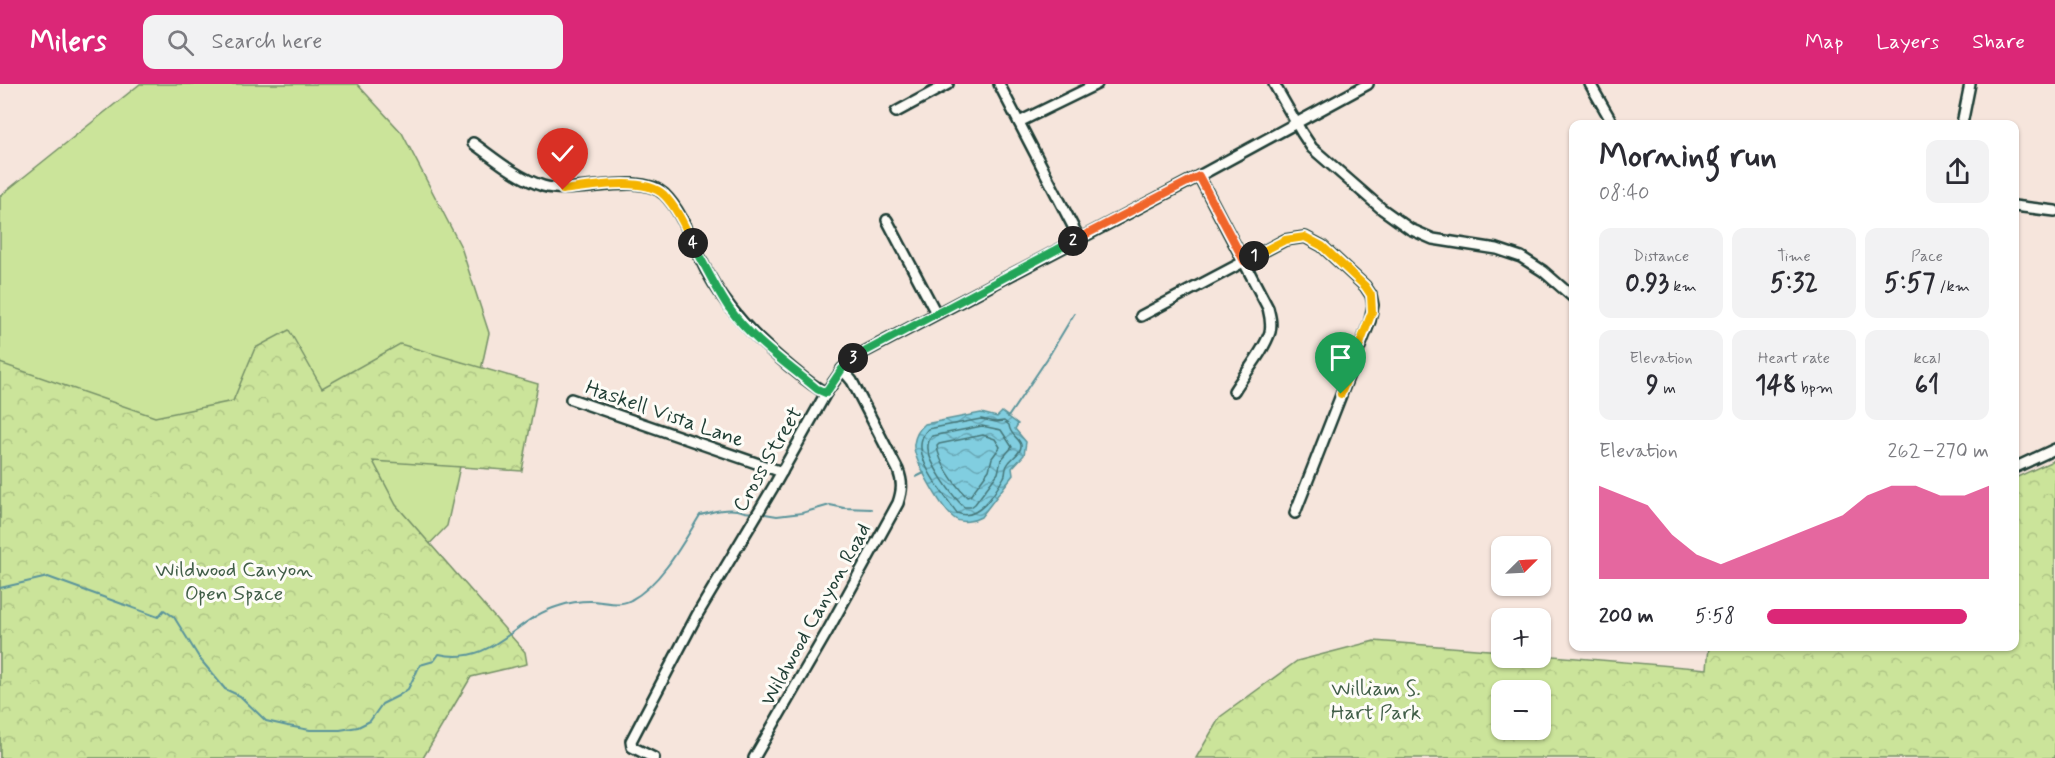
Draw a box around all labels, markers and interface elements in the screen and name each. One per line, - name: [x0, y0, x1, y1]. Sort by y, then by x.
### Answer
- search box: [143, 15, 563, 69]
- text: Milers: [30, 24, 107, 61]
- icon: search: [164, 26, 197, 59]
- text: Search here: [212, 28, 322, 56]
- text: Map: [1805, 28, 1843, 56]
- text: Layers: [1876, 28, 1939, 56]
- text: Share: [1972, 28, 2025, 56]
- pin: [537, 128, 588, 190]
- text: Morning run: [1599, 135, 1777, 179]
- icon: check: [546, 137, 579, 170]
- button: share: [1926, 140, 1989, 203]
- text: 08:40: [1599, 180, 1650, 207]
- pin: 2: [1058, 226, 1088, 256]
- pin: 4: [678, 228, 708, 258]
- text: 2: [1069, 230, 1077, 251]
- text: 4: [688, 232, 698, 253]
- pin: 1: [1239, 241, 1269, 271]
- text: 1: [1250, 245, 1258, 266]
- text: Distance: [1633, 246, 1689, 267]
- text: Time: [1777, 246, 1811, 267]
- text: Pace: [1911, 246, 1943, 267]
- text: 0.93: [1625, 267, 1669, 301]
- text: 5:32: [1770, 267, 1818, 301]
- text: 5:57: [1884, 267, 1935, 301]
- text: km: [1669, 276, 1697, 297]
- text: /km: [1935, 276, 1970, 297]
- pin: [1315, 332, 1366, 394]
- icon: arrive: [1324, 341, 1357, 374]
- pin: 3: [838, 343, 868, 373]
- text: 3: [849, 347, 857, 368]
- text: Elevation: [1630, 348, 1693, 369]
- text: Heart rate: [1758, 348, 1830, 369]
- text: kcal: [1914, 348, 1940, 369]
- text: 9: [1646, 369, 1659, 403]
- text: 148: [1755, 369, 1796, 403]
- text: 61: [1915, 369, 1939, 403]
- street label: Haskell Vista Lane: [582, 374, 748, 454]
- text: m: [1659, 378, 1676, 399]
- text: bpm: [1796, 378, 1833, 399]
- street label: Cross Street: [726, 402, 809, 517]
- text: Elevation: [1599, 438, 1678, 465]
- text: 262–270 m: [1888, 438, 1989, 465]
- street label: Wildwood Canyon Road: [754, 518, 878, 711]
- north arrow: [1491, 536, 1551, 596]
- map controls: [1491, 536, 1551, 740]
- park label: Wildwood Canyon Open Space: [155, 556, 313, 608]
- text: 200 m: [1599, 603, 1654, 630]
- text: 5:58: [1695, 603, 1735, 630]
- button: +: [1491, 608, 1551, 668]
- park label: William S. Hart Park: [1331, 675, 1421, 727]
- button: −: [1491, 680, 1551, 740]

